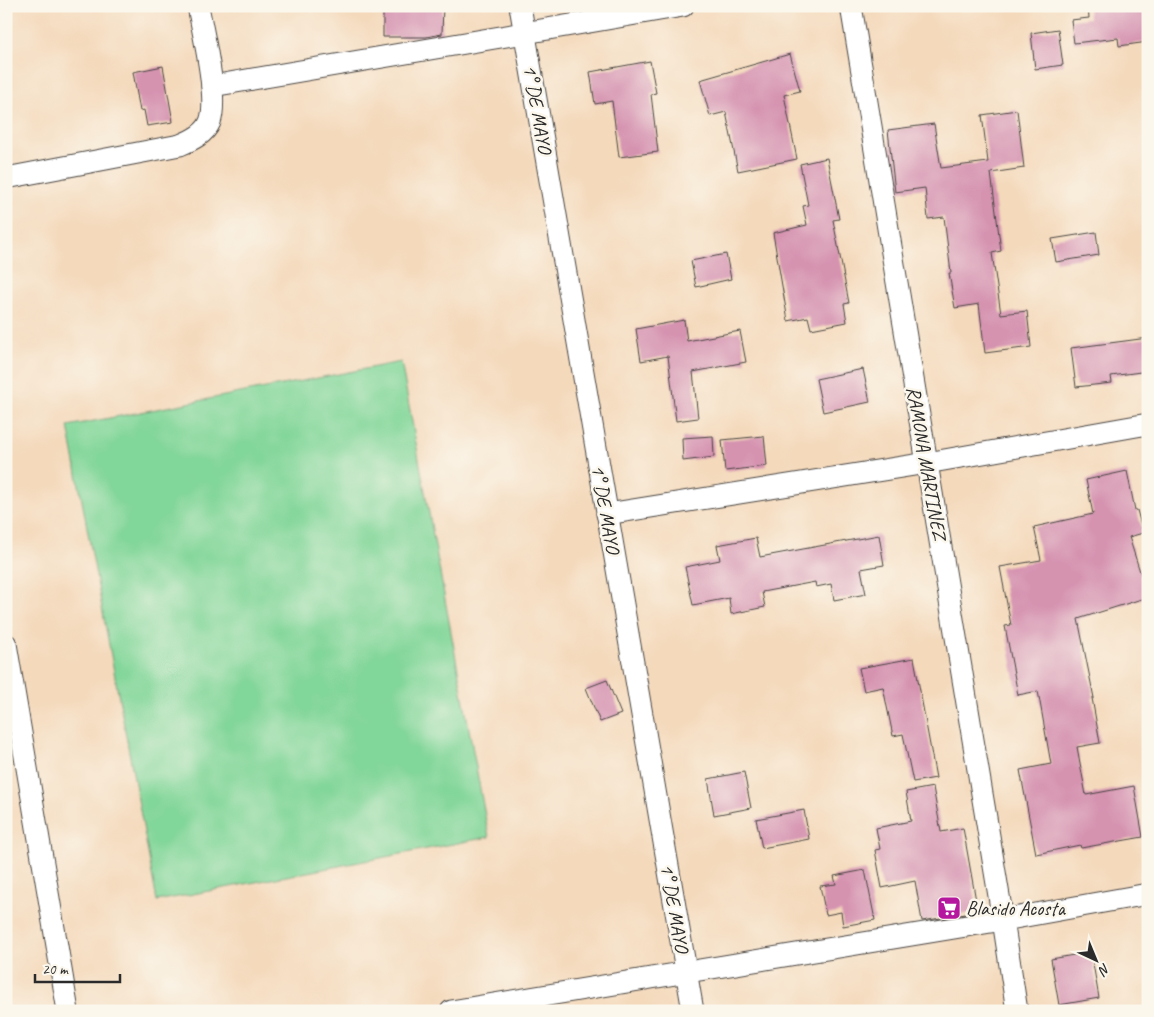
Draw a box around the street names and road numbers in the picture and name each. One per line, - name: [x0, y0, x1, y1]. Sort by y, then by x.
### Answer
- street label: 1° DE MAYO: [517, 63, 558, 157]
- street label: RAMONA MARTINEZ: [901, 385, 953, 544]
- street label: 1° DE MAYO: [585, 463, 626, 557]
- street label: 1° DE MAYO: [654, 862, 695, 956]

